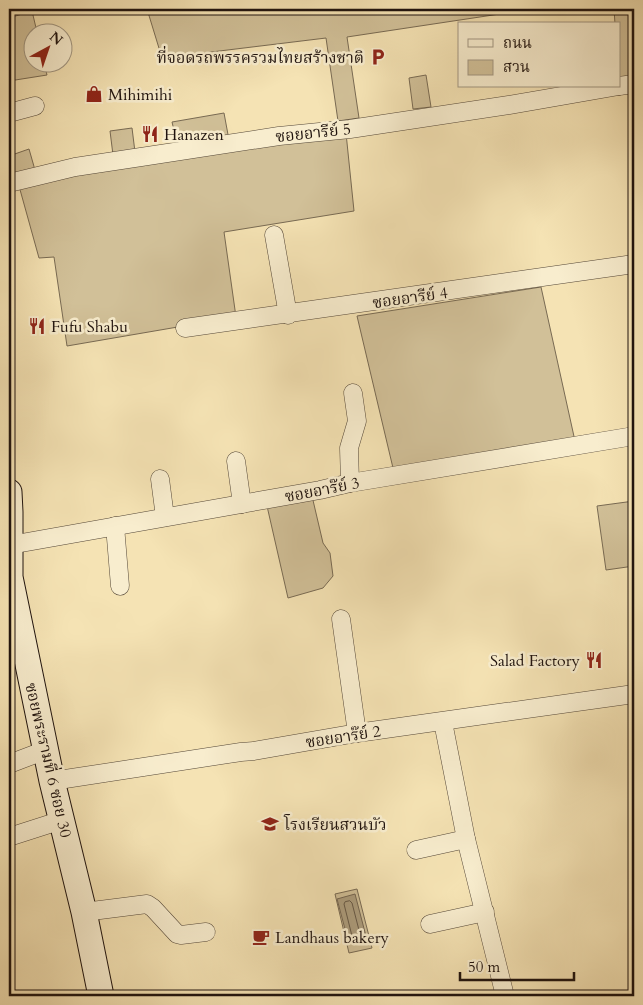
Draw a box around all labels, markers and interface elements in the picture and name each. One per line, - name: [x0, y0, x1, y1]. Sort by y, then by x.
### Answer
- north arrow: [22, 22, 72, 72]
- legend: [458, 22, 620, 88]
- text: N: [45, 27, 67, 50]
- text: ถนน: [503, 33, 532, 53]
- place label: ที่จอดรถพรรครวมไทยสร้างชาติ: [156, 46, 364, 69]
- parking icon: ที่จอดรถพรรครวมไทยสร้างชาติ: [368, 47, 388, 67]
- text: สวน: [503, 57, 530, 77]
- shop icon: Mihimihi: [84, 84, 104, 104]
- place label: Mihimihi: [108, 84, 173, 106]
- street label: ซอยอารีย์ 5: [274, 118, 352, 148]
- restaurant icon: Hanazen: [140, 124, 160, 144]
- place label: Hanazen: [164, 124, 224, 146]
- street label: ซอยอารีย์ 4: [371, 282, 449, 314]
- restaurant icon: Fufu Shabu: [27, 316, 47, 336]
- place label: Fufu Shabu: [51, 316, 128, 338]
- street label: ซอยอาร๊ย์ 3: [283, 472, 361, 508]
- place label: Salad Factory: [490, 650, 581, 672]
- restaurant icon: Salad Factory: [584, 650, 604, 670]
- street label: ซอยพระรามที่ 6 ซอย 30: [19, 680, 78, 840]
- street label: ซอยอาร๊ย์ 2: [304, 720, 382, 754]
- school or university icon: โรงเรียนสวนบัว: [260, 814, 280, 834]
- place label: โรงเรียนสวนบัว: [283, 814, 386, 836]
- cafe icon: Landhaus bakery: [251, 927, 271, 947]
- place label: Landhaus bakery: [275, 927, 389, 949]
- scale bar: [460, 950, 574, 982]
- text: 50 m: [468, 957, 500, 977]

